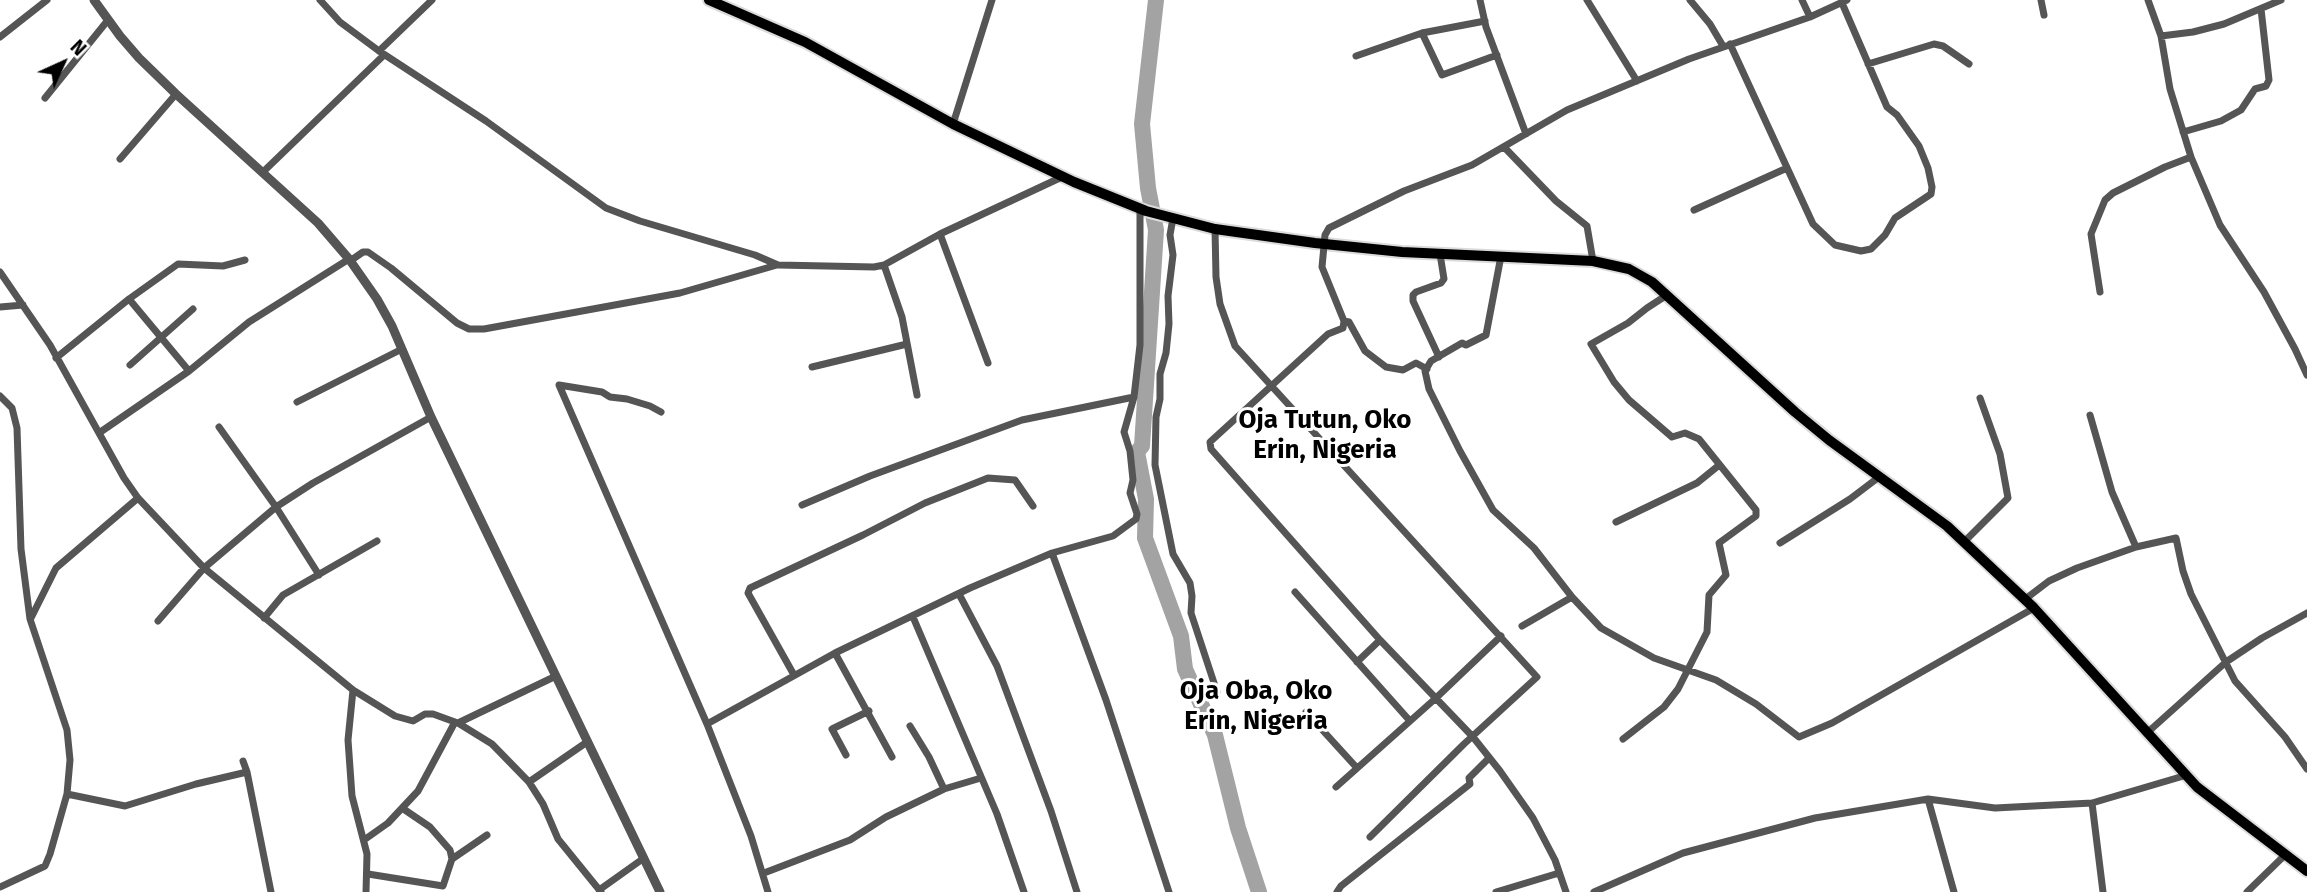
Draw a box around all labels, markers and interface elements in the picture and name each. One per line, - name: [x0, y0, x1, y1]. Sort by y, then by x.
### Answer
- north arrow: [28, 28, 98, 98]
- text: N: [66, 35, 91, 60]
- district label: Oja Tutun, Oko Erin, Nigeria: [1238, 405, 1412, 466]
- district label: Oja Oba, Oko Erin, Nigeria: [1180, 676, 1332, 738]

